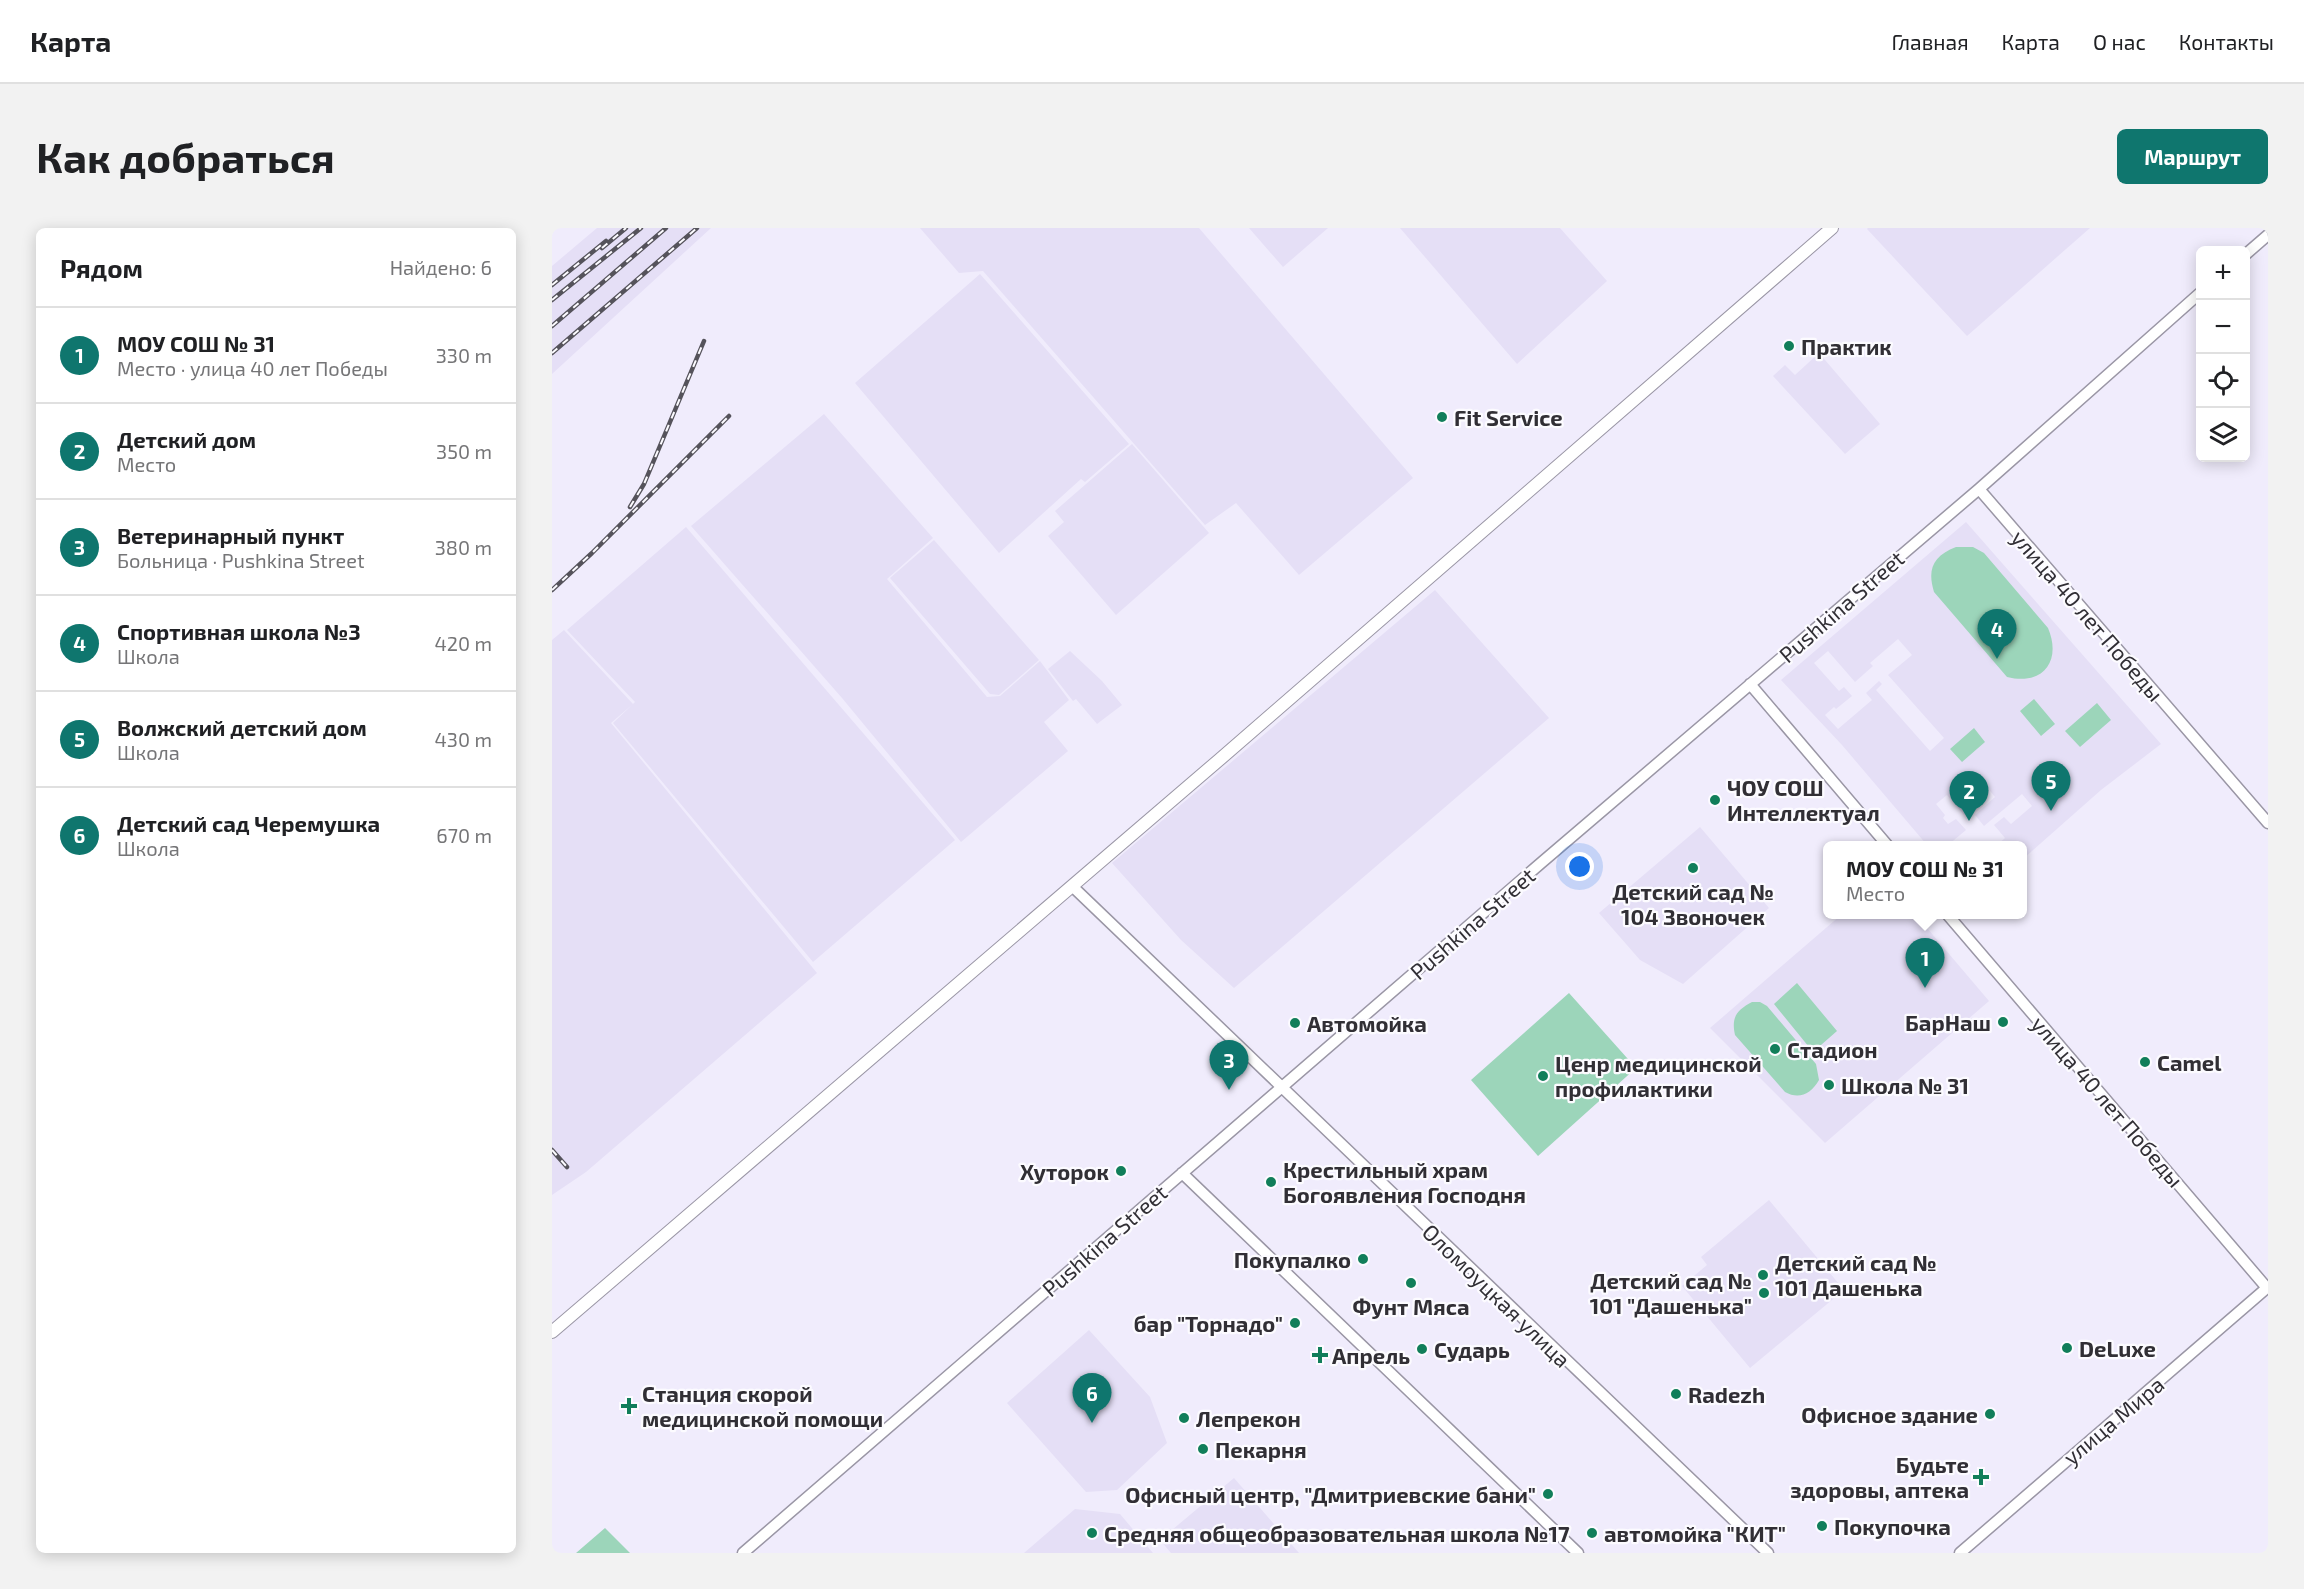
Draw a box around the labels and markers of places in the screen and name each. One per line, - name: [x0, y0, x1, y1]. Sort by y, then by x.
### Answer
- place label: Практик: [1801, 333, 1892, 359]
- marker: Практик: [1782, 339, 1796, 353]
- place label: Fit Service: [1454, 404, 1563, 430]
- marker: Fit Service: [1435, 410, 1449, 424]
- pin: 4: [1978, 610, 2016, 659]
- pin: 5: [2032, 762, 2070, 811]
- pin: 2: [1950, 772, 1988, 821]
- place label: ЧОУ СОШ Интеллектуал: [1727, 774, 1880, 825]
- marker: ЧОУ СОШ Интеллектуал: [1708, 793, 1722, 807]
- marker: Детский сад № 104 Звоночек: [1686, 861, 1700, 875]
- place label: Детский сад № 104 Звоночек: [1612, 878, 1774, 929]
- pin: 1: [1906, 938, 1944, 988]
- place label: БарНаш: [1905, 1009, 1991, 1035]
- place label: Автомойка: [1307, 1010, 1427, 1036]
- marker: БарНаш: [1996, 1015, 2010, 1029]
- marker: Автомойка: [1288, 1016, 1302, 1030]
- place label: Стадион: [1787, 1036, 1877, 1062]
- pin: 3: [1210, 1040, 1248, 1090]
- marker: Стадион: [1768, 1042, 1782, 1056]
- place label: Camel: [2157, 1049, 2222, 1075]
- place label: Ценр медицинской профилактики: [1555, 1050, 1762, 1101]
- marker: Camel: [2138, 1055, 2152, 1069]
- marker: Ценр медицинской профилактики: [1536, 1069, 1550, 1083]
- place label: Школа № 31: [1841, 1072, 1969, 1098]
- marker: Школа № 31: [1822, 1078, 1836, 1092]
- place label: Крестильный храм Богоявления Господня: [1283, 1156, 1526, 1207]
- place label: Хуторок: [1020, 1158, 1109, 1184]
- marker: Хуторок: [1114, 1164, 1128, 1178]
- marker: Крестильный храм Богоявления Господня: [1264, 1175, 1278, 1189]
- place label: Покупалко: [1234, 1246, 1351, 1272]
- place label: Детский сад № 101 Дашенька: [1775, 1249, 1937, 1300]
- marker: Покупалко: [1356, 1252, 1370, 1266]
- place label: Детский сад № 101 "Дашенька": [1590, 1267, 1752, 1318]
- marker: Детский сад № 101 Дашенька: [1756, 1268, 1770, 1282]
- marker: Фунт Мяса: [1404, 1276, 1418, 1290]
- marker: Детский сад № 101 "Дашенька": [1757, 1286, 1771, 1300]
- place label: Фунт Мяса: [1352, 1293, 1470, 1319]
- place label: бар "Торнадо": [1133, 1310, 1283, 1336]
- marker: бар "Торнадо": [1288, 1316, 1302, 1330]
- place label: DeLuxe: [2079, 1335, 2156, 1361]
- place label: Сударь: [1434, 1336, 1510, 1362]
- marker: DeLuxe: [2060, 1341, 2074, 1355]
- place label: Апрель: [1332, 1342, 1410, 1368]
- marker: Сударь: [1415, 1342, 1429, 1356]
- marker: Апрель: [1313, 1348, 1327, 1362]
- pin: 6: [1072, 1374, 1112, 1423]
- place label: Станция скорой медицинской помощи: [642, 1380, 883, 1431]
- place label: Radezh: [1688, 1381, 1765, 1407]
- marker: Radezh: [1669, 1387, 1683, 1401]
- marker: Станция скорой медицинской помощи: [620, 1397, 638, 1415]
- place label: Офисное здание: [1801, 1401, 1978, 1427]
- place label: Лепрекон: [1196, 1405, 1301, 1431]
- marker: Офисное здание: [1983, 1407, 1997, 1421]
- marker: Лепрекон: [1177, 1411, 1191, 1425]
- place label: Пекарня: [1215, 1436, 1307, 1462]
- marker: Пекарня: [1196, 1442, 1210, 1456]
- place label: Будьте здоровы, аптека: [1790, 1451, 1969, 1502]
- marker: Будьте здоровы, аптека: [1974, 1470, 1988, 1484]
- place label: Офисный центр, "Дмитриевские бани": [1125, 1481, 1536, 1507]
- marker: Офисный центр, "Дмитриевские бани": [1541, 1487, 1555, 1501]
- place label: Покупочка: [1834, 1513, 1951, 1539]
- marker: Покупочка: [1815, 1519, 1829, 1533]
- place label: Средняя общеобразовательная школа №17: [1104, 1520, 1570, 1546]
- place label: автомойка "КИТ": [1604, 1520, 1786, 1546]
- marker: Средняя общеобразовательная школа №17: [1085, 1526, 1099, 1540]
- marker: автомойка "КИТ": [1585, 1526, 1599, 1540]

